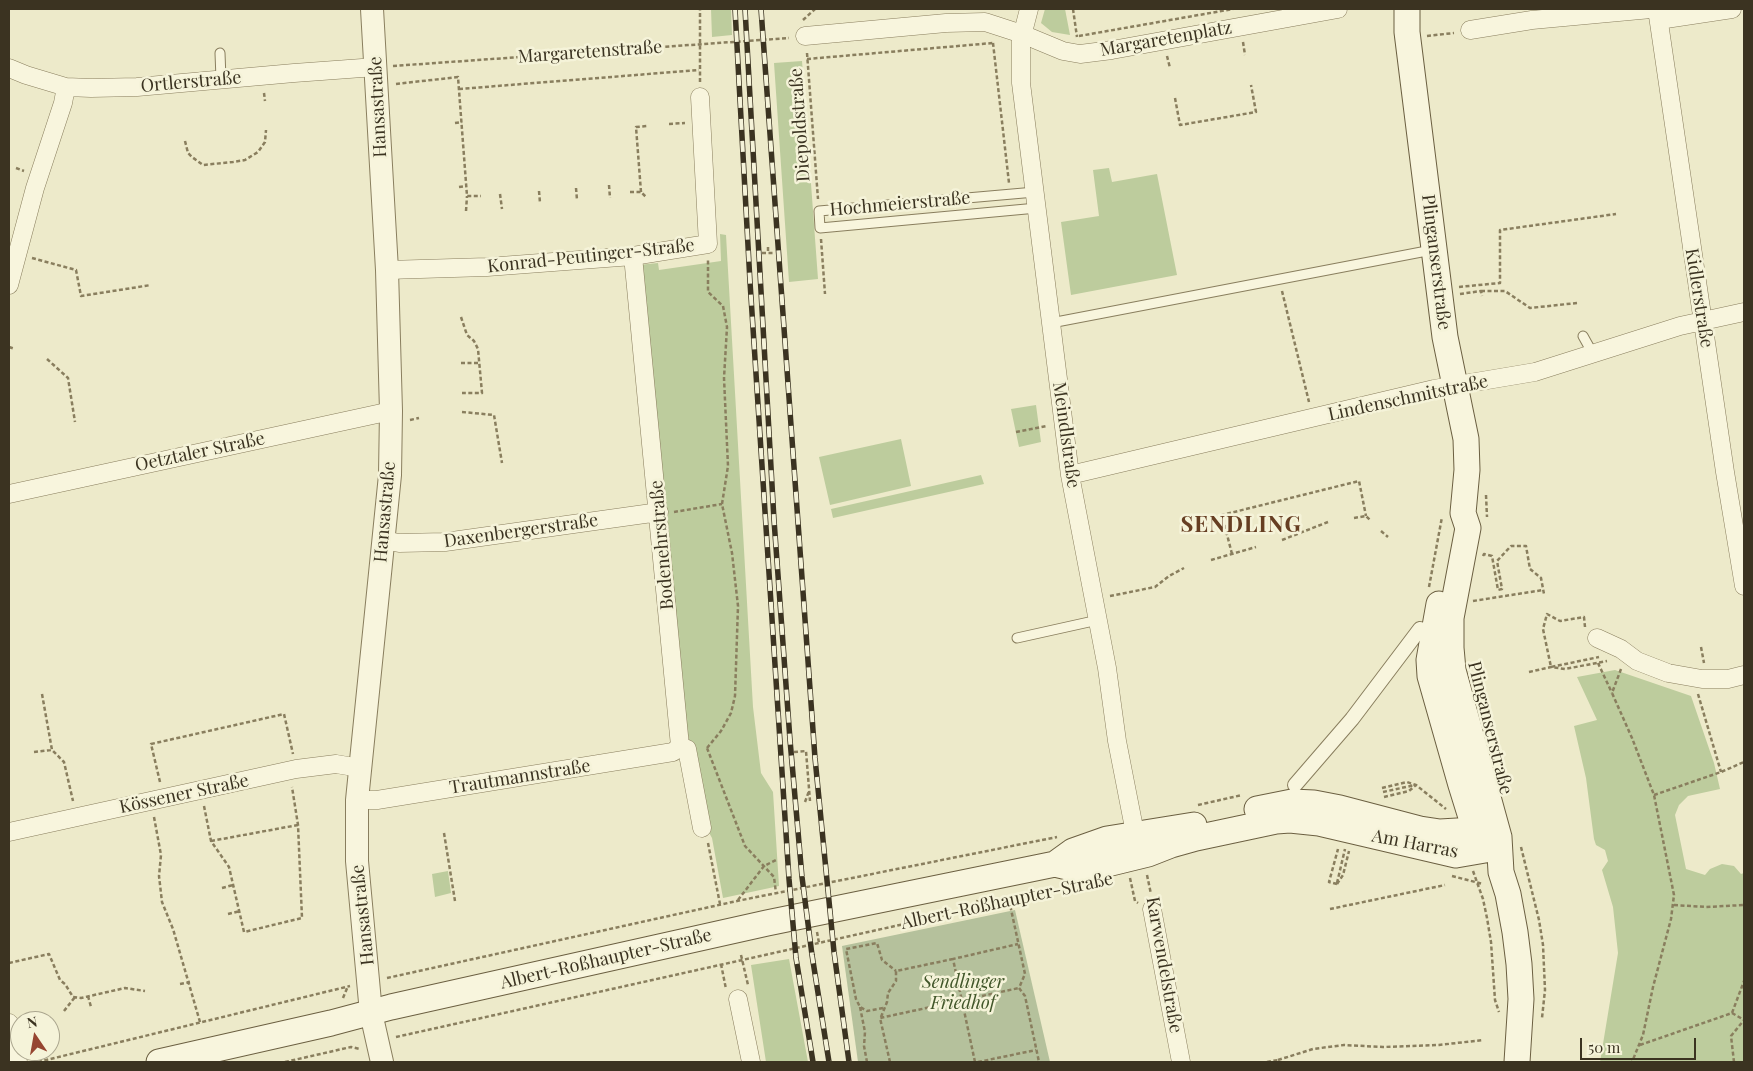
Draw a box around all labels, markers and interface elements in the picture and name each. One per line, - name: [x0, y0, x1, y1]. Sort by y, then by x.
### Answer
- street label: Margaretenplatz: [1098, 17, 1234, 61]
- street label: Margaretenstraße: [517, 36, 663, 68]
- street label: Hansastraße: [365, 56, 391, 158]
- street label: Ortlerstraße: [140, 67, 242, 97]
- street label: Diepoldstraße: [785, 67, 815, 183]
- street label: Hochmeierstraße: [829, 187, 971, 221]
- street label: Plinganserstraße: [1417, 193, 1455, 331]
- street label: Konrad-Peutinger-Straße: [486, 234, 696, 278]
- street label: Kidlerstraße: [1680, 247, 1718, 349]
- street label: Lindenschmitstraße: [1326, 370, 1490, 426]
- street label: Meindlstraße: [1048, 380, 1084, 490]
- street label: Oetztaler Straße: [133, 428, 267, 476]
- street label: Hansastraße: [370, 461, 400, 563]
- street label: Bodenehrstraße: [646, 479, 678, 611]
- street label: Daxenbergerstraße: [443, 509, 599, 553]
- district label: SENDLING: [1179, 512, 1303, 538]
- street label: Plinganserstraße: [1463, 659, 1517, 797]
- street label: Trautmannstraße: [448, 755, 592, 799]
- street label: Kössener Straße: [117, 770, 251, 818]
- street label: Am Harras: [1370, 825, 1460, 863]
- street label: Hansastraße: [347, 864, 379, 966]
- street label: Albert-Roßhaupter-Straße: [899, 868, 1115, 934]
- street label: Karwendelstraße: [1141, 895, 1187, 1035]
- street label: Albert-Roßhaupter-Straße: [498, 924, 714, 994]
- park label: Sendlinger Friedhof: [922, 971, 1004, 1014]
- north arrow: [10, 1011, 60, 1061]
- text: N: [25, 1011, 39, 1032]
- scale bar: [1583, 1028, 1699, 1060]
- text: 50 m: [1588, 1037, 1620, 1057]

